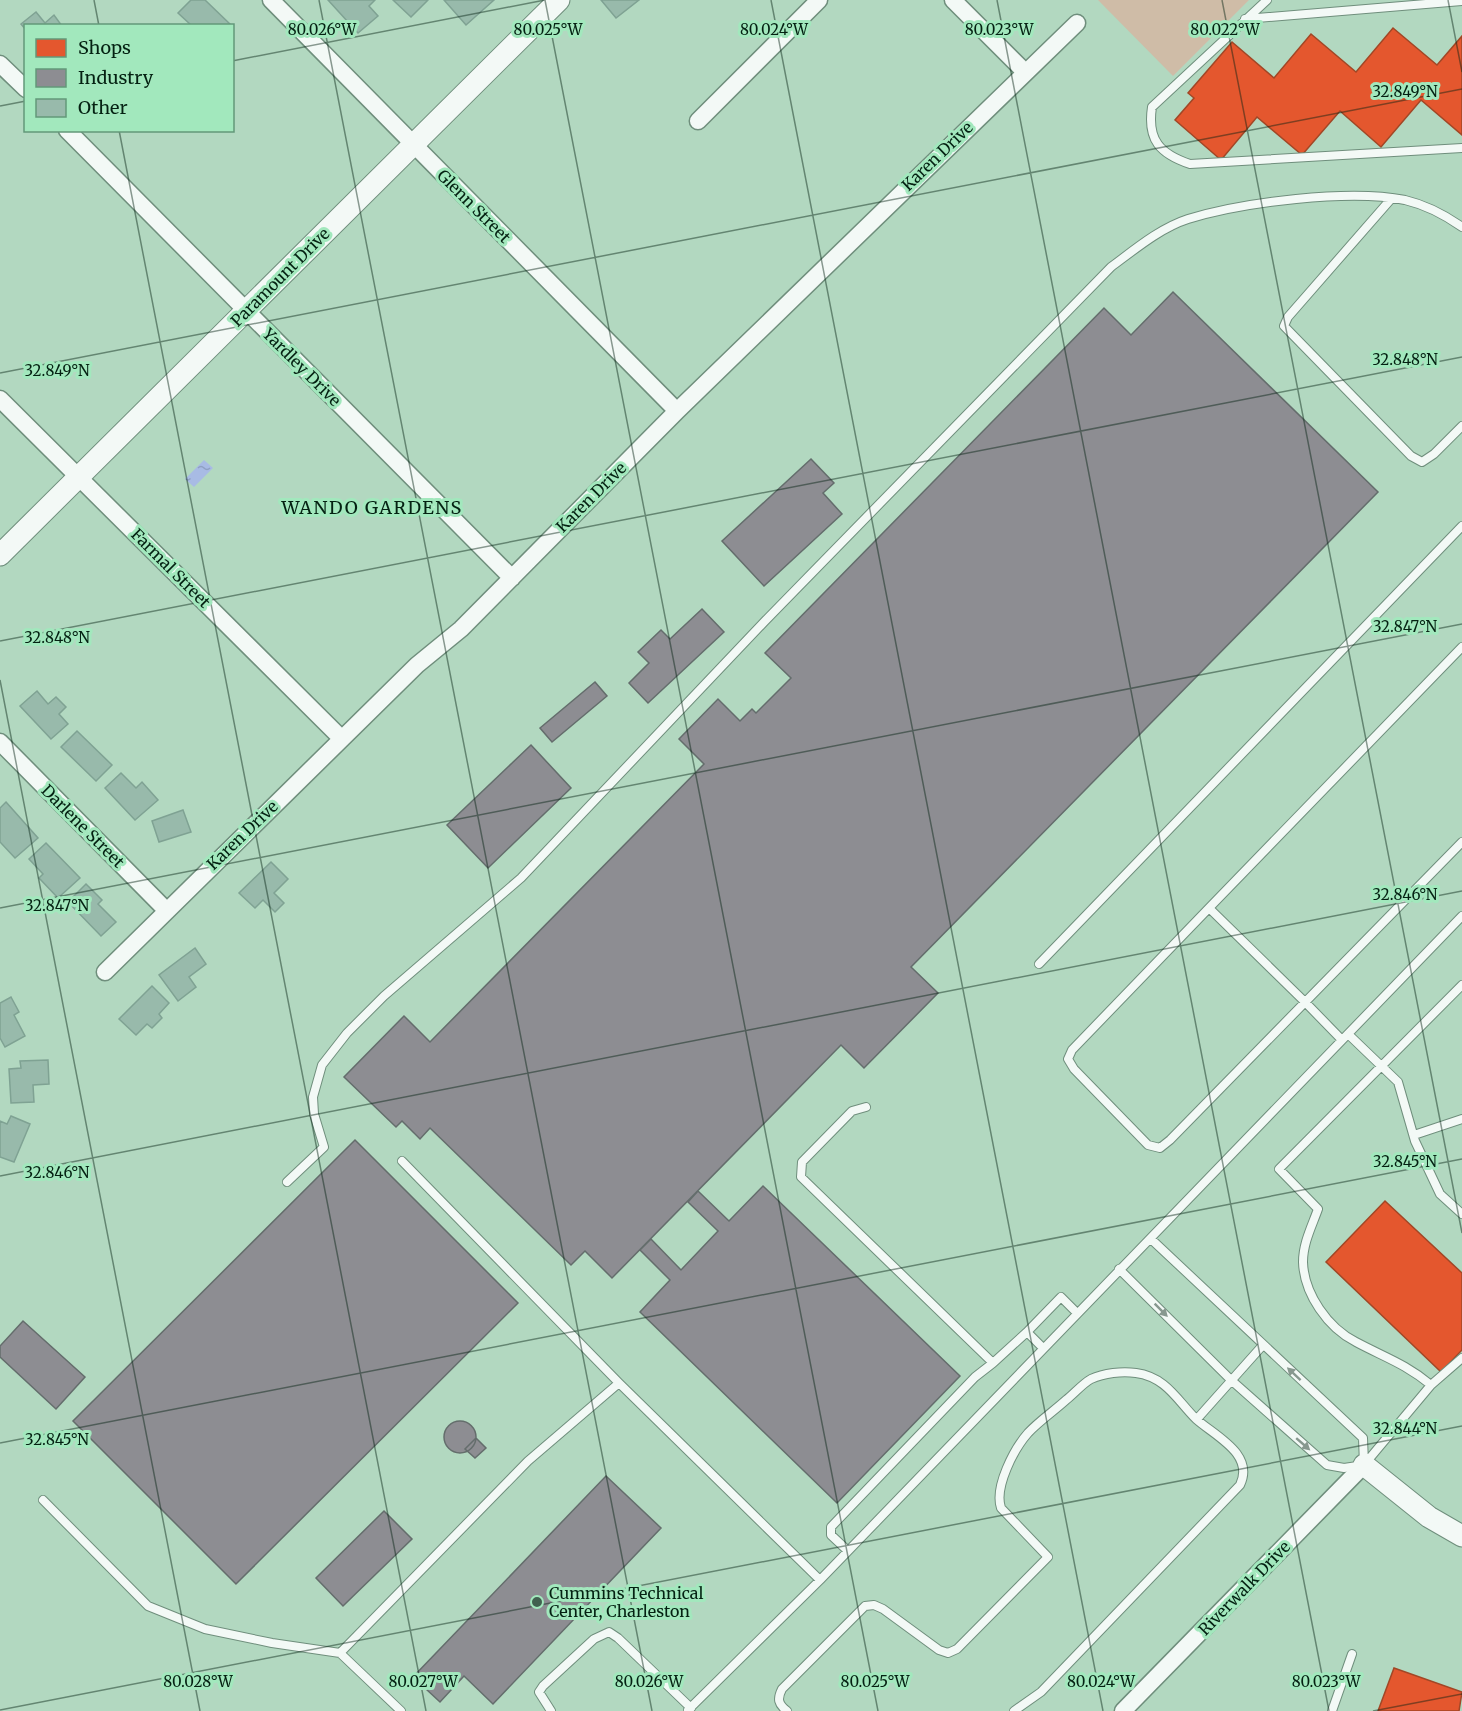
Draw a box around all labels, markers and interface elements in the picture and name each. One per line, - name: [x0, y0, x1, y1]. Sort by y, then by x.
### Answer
- text: 80.026°W: [288, 20, 357, 39]
- text: 80.025°W: [514, 20, 583, 39]
- text: 80.024°W: [740, 20, 809, 39]
- text: 80.023°W: [965, 20, 1034, 39]
- text: 80.022°W: [1190, 20, 1261, 39]
- legend: [24, 24, 234, 132]
- text: Shops: [78, 36, 131, 59]
- text: Industry: [78, 66, 154, 89]
- text: 32.849°N: [1372, 82, 1438, 101]
- text: Other: [78, 96, 128, 119]
- street label: Karen Drive: [897, 117, 977, 195]
- street label: Glenn Street: [433, 165, 515, 247]
- street label: Paramount Drive: [227, 224, 333, 330]
- street label: Yardley Drive: [258, 323, 345, 410]
- text: 32.848°N: [1372, 350, 1438, 369]
- text: 32.849°N: [24, 361, 90, 380]
- street label: Karen Drive: [552, 458, 630, 536]
- district label: WANDO GARDENS: [280, 496, 463, 519]
- street label: Farmal Street: [127, 524, 215, 612]
- text: 32.847°N: [1373, 617, 1437, 636]
- text: 32.848°N: [24, 628, 90, 647]
- street label: Darlene Street: [37, 780, 129, 872]
- street label: Karen Drive: [202, 796, 282, 874]
- text: 32.846°N: [1373, 885, 1438, 904]
- text: 32.847°N: [25, 896, 89, 915]
- text: 32.845°N: [1373, 1152, 1437, 1171]
- text: 32.846°N: [25, 1163, 90, 1182]
- one-way arrow: [1153, 1303, 1167, 1317]
- one-way arrow: [1286, 1367, 1301, 1381]
- text: 32.844°N: [1373, 1419, 1438, 1438]
- text: 32.845°N: [25, 1430, 89, 1449]
- one-way arrow: [1295, 1437, 1311, 1450]
- street label: Riverwalk Drive: [1194, 1537, 1294, 1639]
- place label: Cummins Technical Center, Charleston: [549, 1583, 703, 1621]
- marker: Cummins Technical Center, Charleston: [530, 1595, 544, 1609]
- text: 80.028°W: [163, 1672, 234, 1691]
- text: 80.027°W: [388, 1672, 459, 1691]
- text: 80.026°W: [615, 1672, 684, 1691]
- text: 80.025°W: [841, 1672, 910, 1691]
- text: 80.024°W: [1067, 1672, 1136, 1691]
- text: 80.023°W: [1292, 1672, 1361, 1691]

